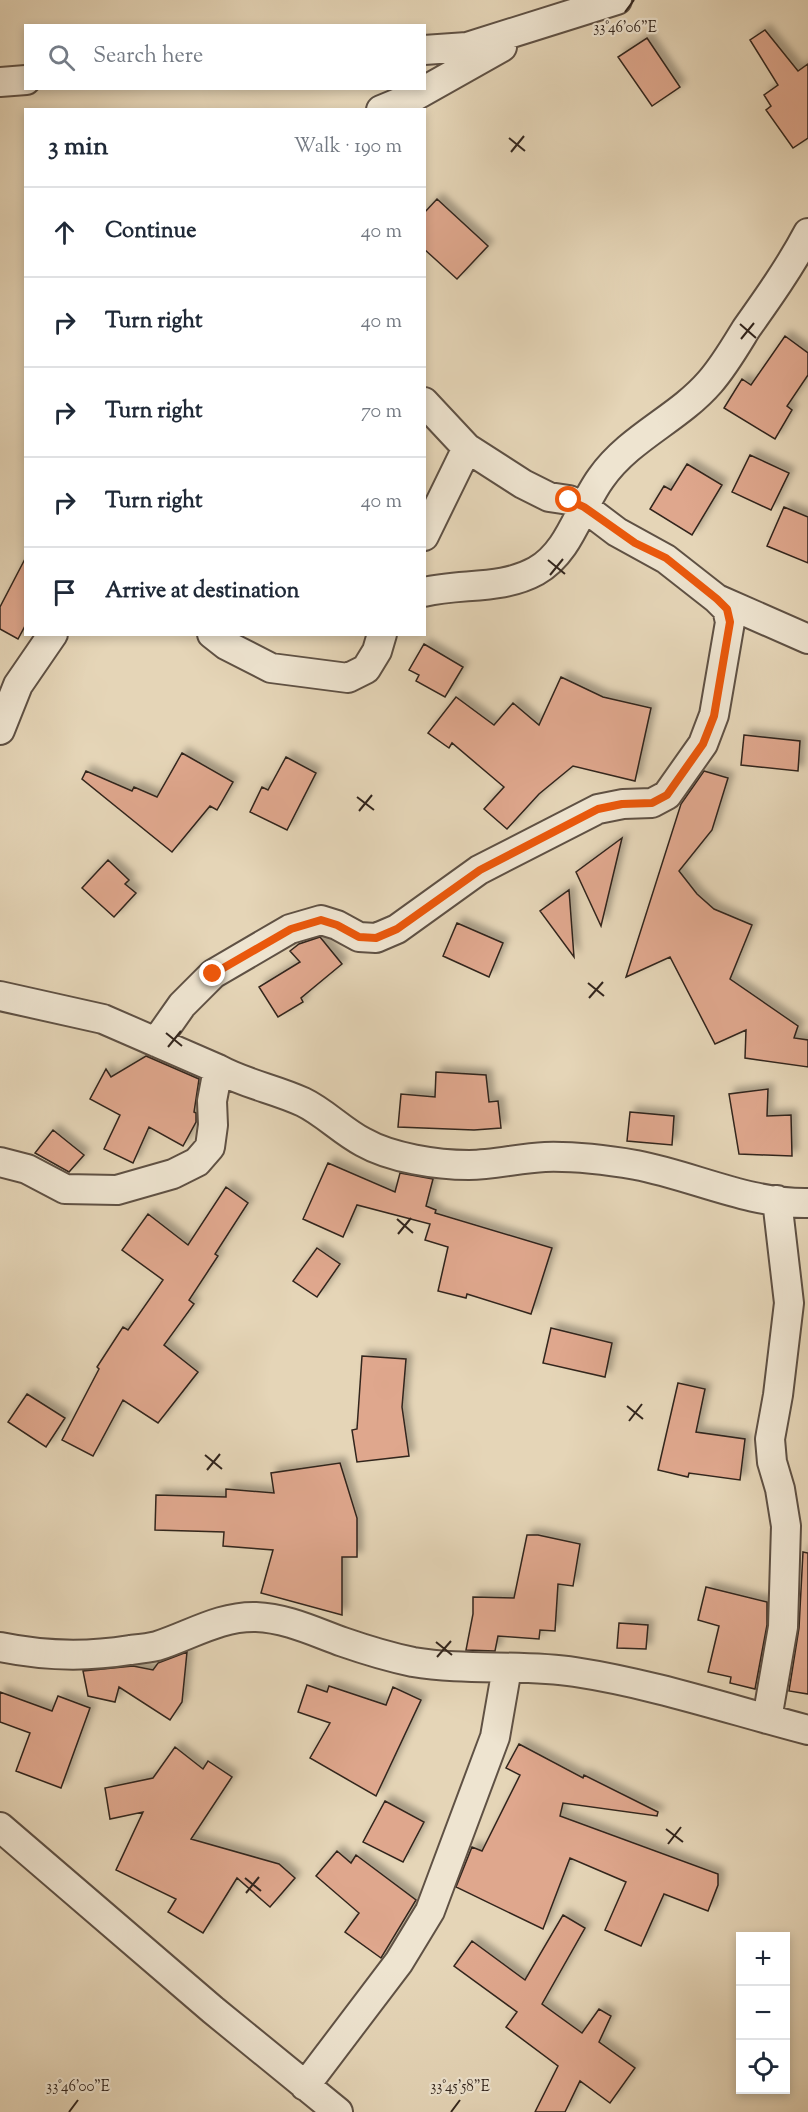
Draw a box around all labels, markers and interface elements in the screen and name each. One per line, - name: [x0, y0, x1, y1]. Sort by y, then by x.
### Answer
- text: 33°46'06"E: [593, 18, 657, 39]
- search box: [24, 24, 426, 90]
- icon: search: [45, 41, 78, 74]
- text: Search here: [93, 41, 203, 73]
- text: 3 min: [48, 129, 108, 166]
- text: Walk · 190 m: [294, 133, 402, 162]
- icon: ahead: [48, 216, 81, 249]
- text: Continue: [105, 216, 196, 248]
- text: 40 m: [361, 218, 402, 247]
- icon: right: [48, 306, 81, 339]
- text: Turn right: [105, 306, 202, 338]
- text: 40 m: [361, 308, 402, 337]
- icon: right: [48, 396, 81, 429]
- text: Turn right: [105, 396, 202, 428]
- text: 70 m: [361, 398, 402, 427]
- icon: right: [48, 486, 81, 519]
- text: Turn right: [105, 486, 202, 518]
- route start: [555, 486, 581, 512]
- text: 40 m: [361, 488, 402, 517]
- icon: arrive: [48, 576, 81, 609]
- text: Arrive at destination: [105, 576, 300, 608]
- route end: [199, 960, 225, 986]
- map controls: [736, 1932, 790, 2094]
- button: +: [736, 1932, 790, 1986]
- button: −: [736, 1986, 790, 2040]
- button: locate: [736, 2040, 790, 2094]
- text: 33°46'00"E: [46, 2077, 110, 2098]
- text: 33°45'58"E: [430, 2077, 490, 2098]

